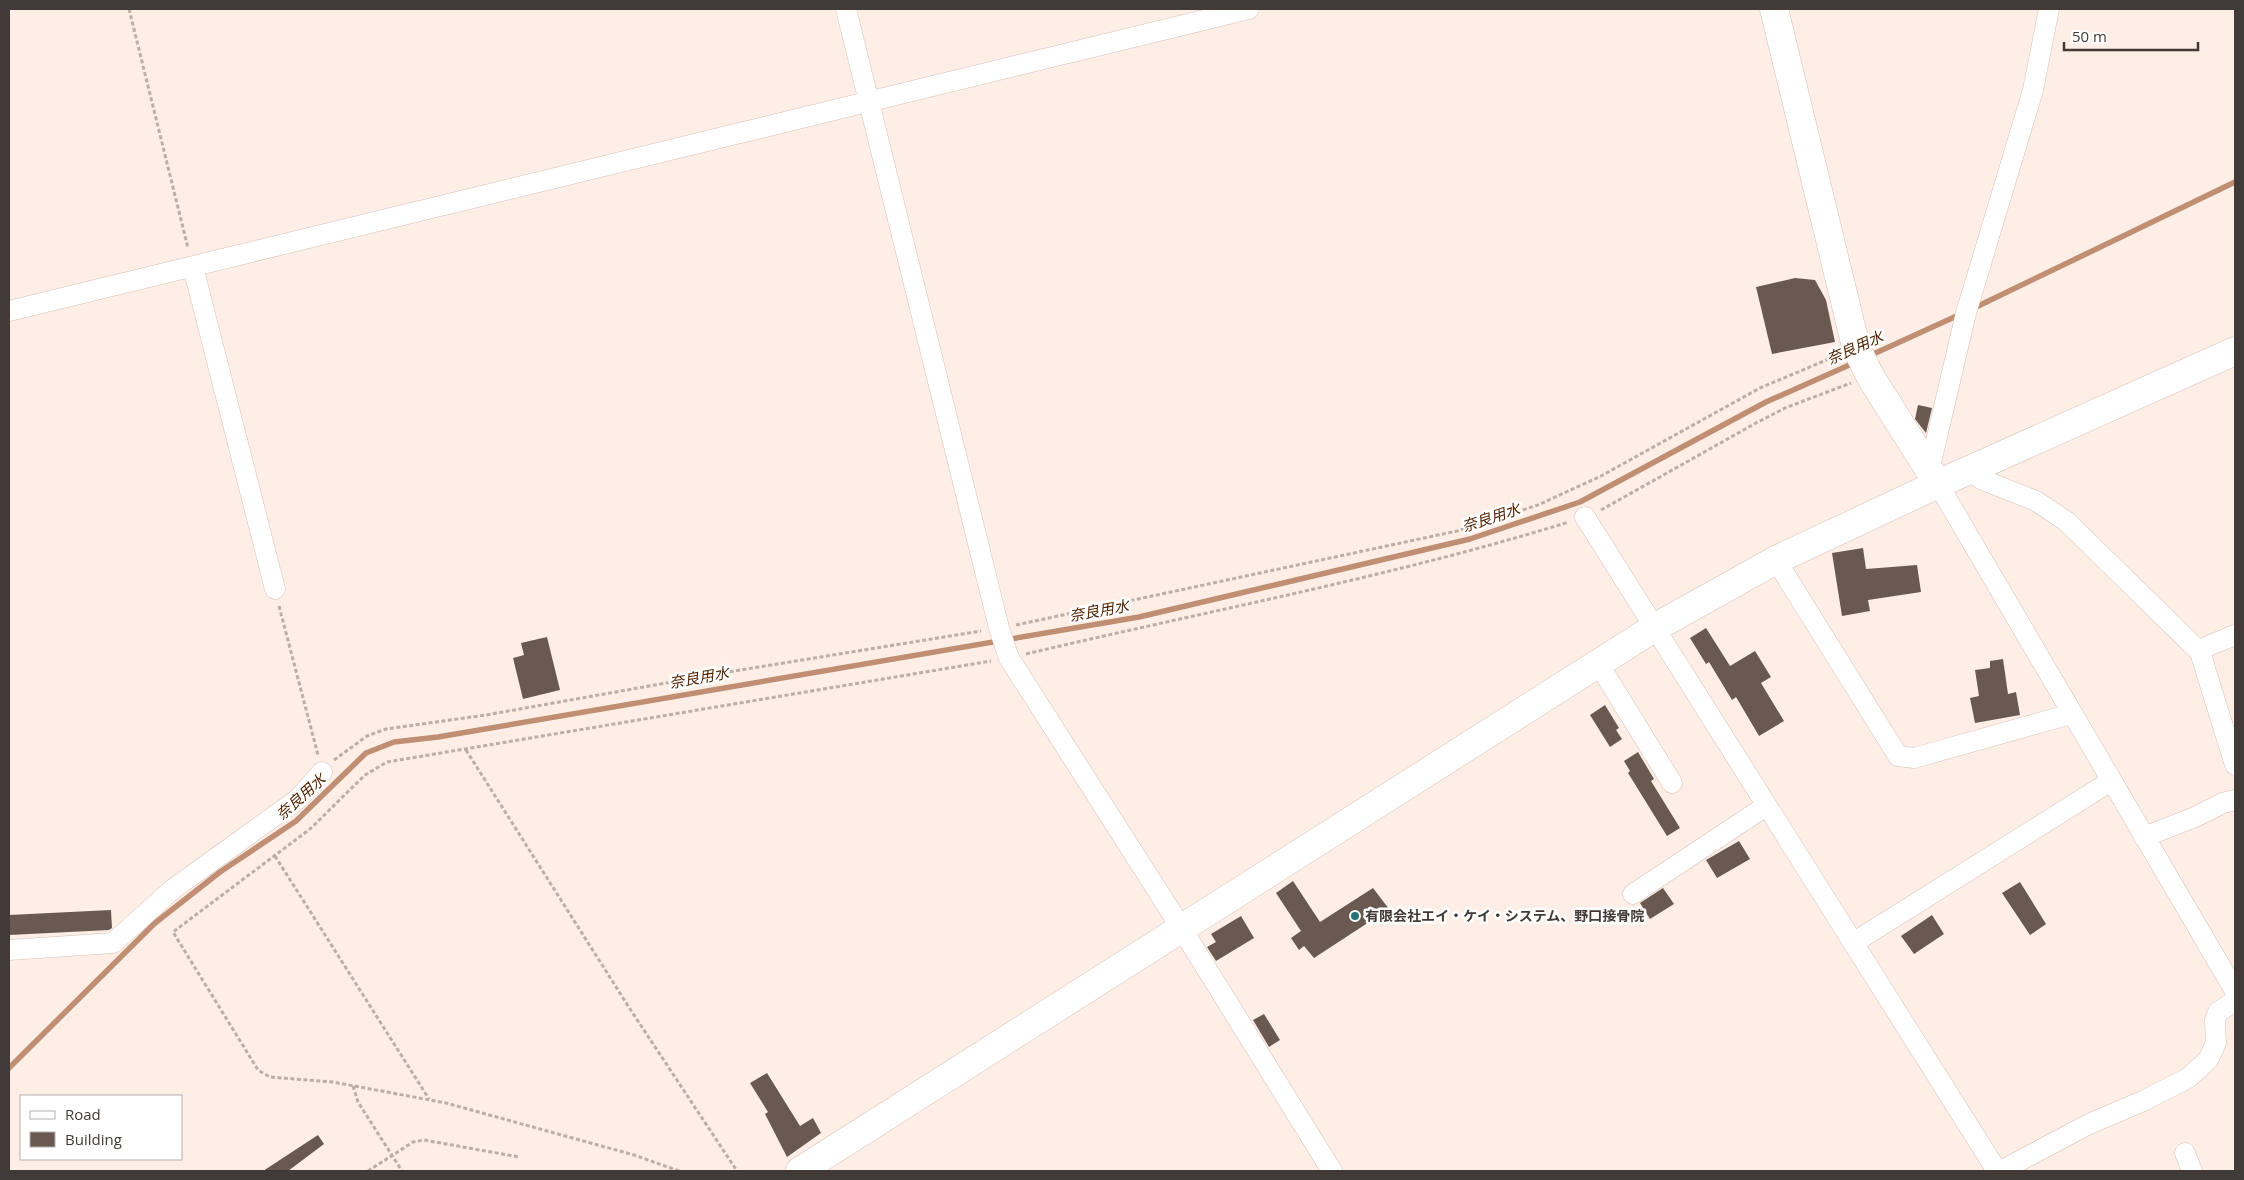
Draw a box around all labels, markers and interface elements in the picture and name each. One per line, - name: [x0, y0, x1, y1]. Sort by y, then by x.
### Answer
- scale bar: [2064, 20, 2198, 52]
- text: 50 m: [2072, 26, 2107, 46]
- water label: 奈良用水: [1823, 325, 1888, 368]
- water label: 奈良用水: [1459, 498, 1524, 536]
- water label: 奈良用水: [1068, 595, 1132, 625]
- water label: 奈良用水: [668, 662, 732, 692]
- water label: 奈良用水: [271, 767, 331, 824]
- place label: 有限会社エイ・ケイ・システム、野口接骨院: [1365, 906, 1644, 925]
- marker: 有限会社エイ・ケイ・システム、野口接骨院: [1349, 910, 1361, 922]
- legend: [20, 1095, 182, 1160]
- text: Road: [65, 1104, 101, 1124]
- text: Building: [65, 1129, 122, 1149]

